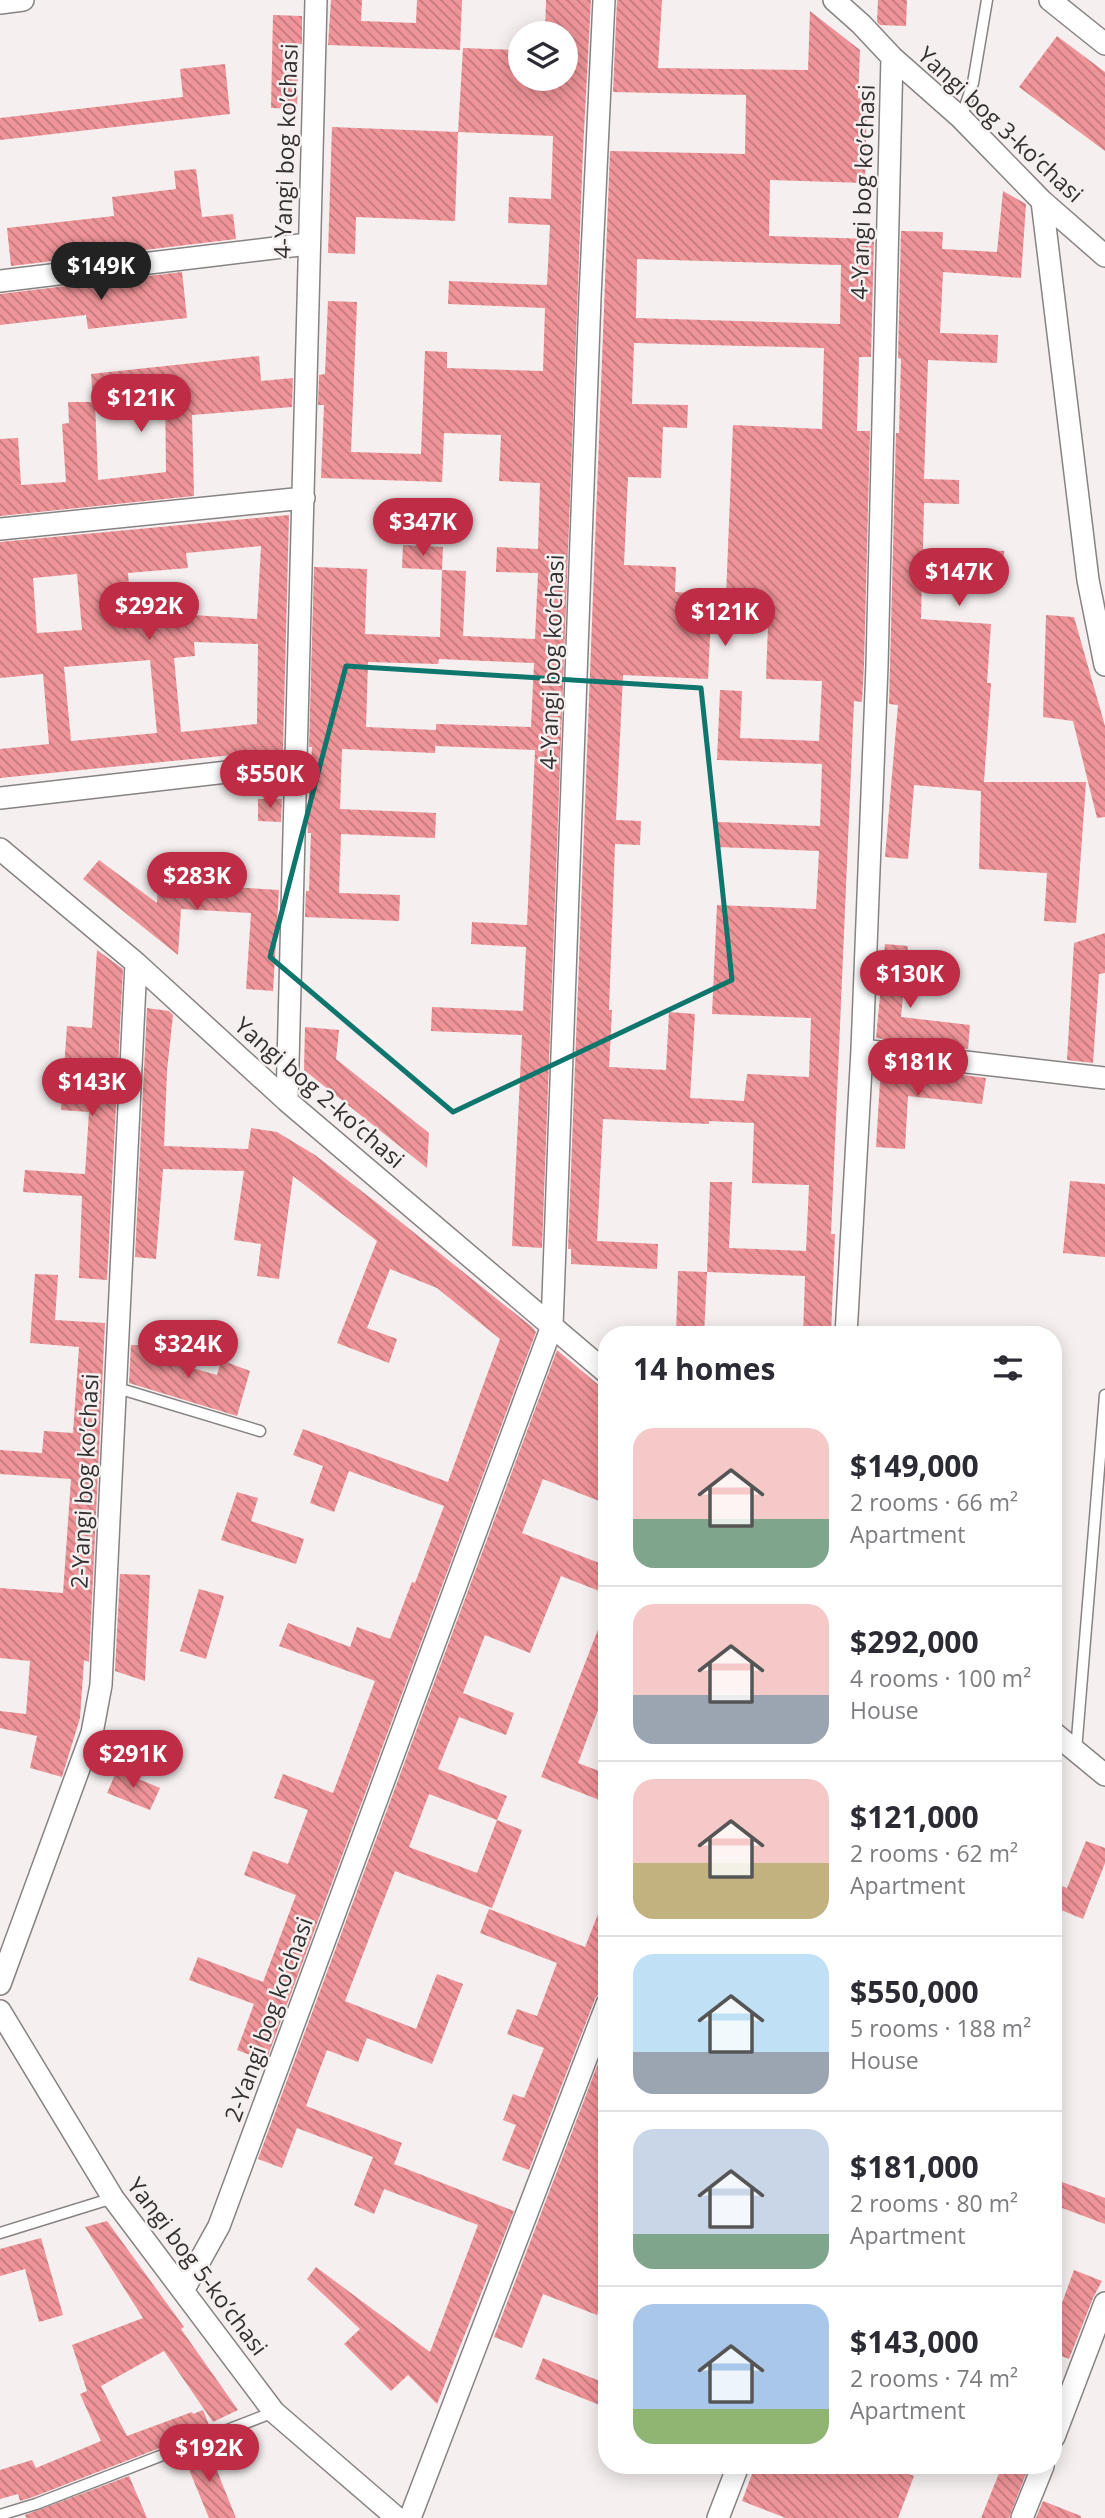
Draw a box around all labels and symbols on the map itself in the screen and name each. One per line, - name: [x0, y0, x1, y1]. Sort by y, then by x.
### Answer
- street label: Yangi bog 3-koʼchasi: [911, 39, 1091, 209]
- street label: 4-Yangi bog koʼchasi: [265, 43, 305, 259]
- street label: 4-Yangi bog koʼchasi: [842, 84, 882, 300]
- pin: $149K: [52, 243, 150, 302]
- pin: $121K: [92, 374, 190, 434]
- pin: $347K: [374, 498, 472, 558]
- pin: $147K: [910, 548, 1008, 608]
- street label: 4-Yangi bog koʼchasi: [531, 554, 571, 770]
- pin: $292K: [100, 582, 198, 642]
- pin: $121K: [676, 588, 774, 648]
- pin: $550K: [221, 750, 319, 810]
- pin: $283K: [148, 852, 246, 912]
- pin: $130K: [861, 950, 959, 1010]
- street label: Yangi bog 2-koʼchasi: [228, 1009, 412, 1175]
- pin: $181K: [869, 1038, 967, 1098]
- pin: $143K: [43, 1058, 141, 1118]
- pin: $324K: [139, 1320, 237, 1380]
- street label: 2-Yangi bog koʼchasi: [62, 1373, 106, 1589]
- pin: $291K: [84, 1730, 182, 1790]
- street label: 2-Yangi bog koʼchasi: [216, 1912, 320, 2126]
- street label: Yangi bog 5-koʼchasi: [120, 2170, 276, 2362]
- pin: $192K: [160, 2424, 258, 2484]

